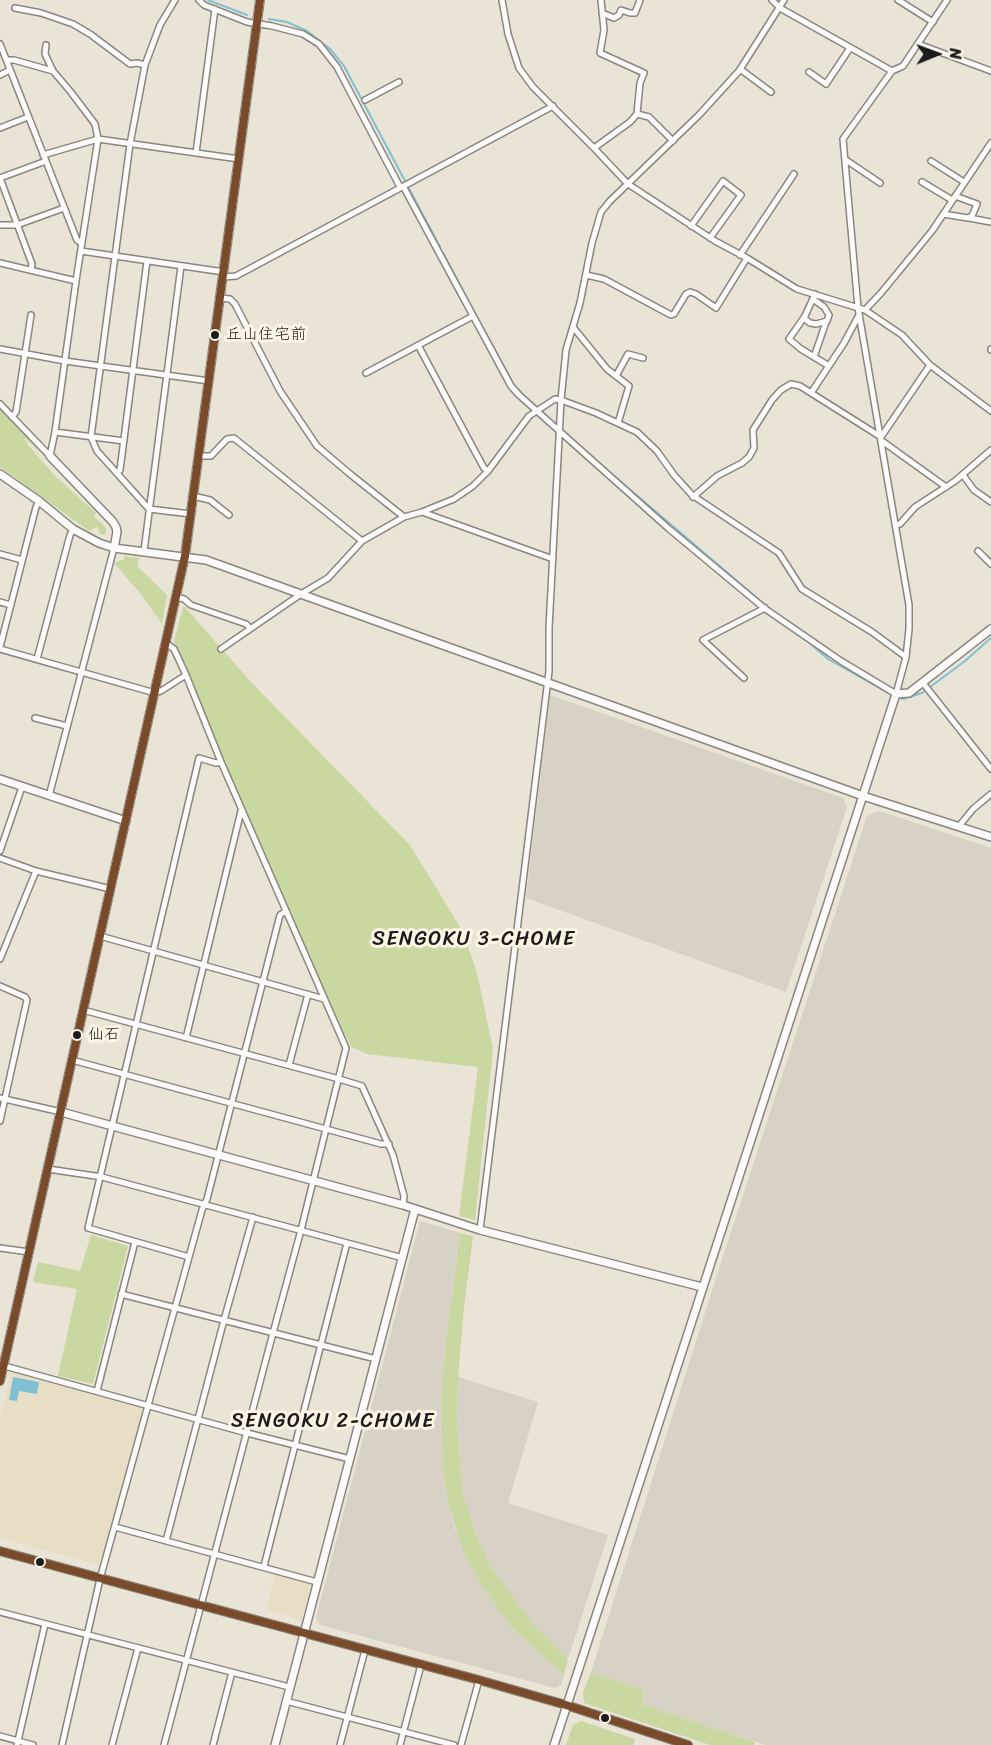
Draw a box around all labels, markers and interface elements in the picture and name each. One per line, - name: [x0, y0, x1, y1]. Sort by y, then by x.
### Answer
- north arrow: [907, 24, 967, 84]
- text: N: [941, 48, 970, 59]
- place label: 丘山住宅前: [226, 325, 306, 345]
- marker: 丘山住宅前: [209, 329, 221, 341]
- district label: SENGOKU 3-CHOME: [373, 928, 575, 952]
- place label: 仙石: [88, 1025, 120, 1045]
- marker: 仙石: [71, 1029, 83, 1041]
- district label: SENGOKU 2-CHOME: [231, 1410, 435, 1434]
- unlabelled marker: [34, 1556, 46, 1568]
- unlabelled marker: [599, 1712, 611, 1724]

